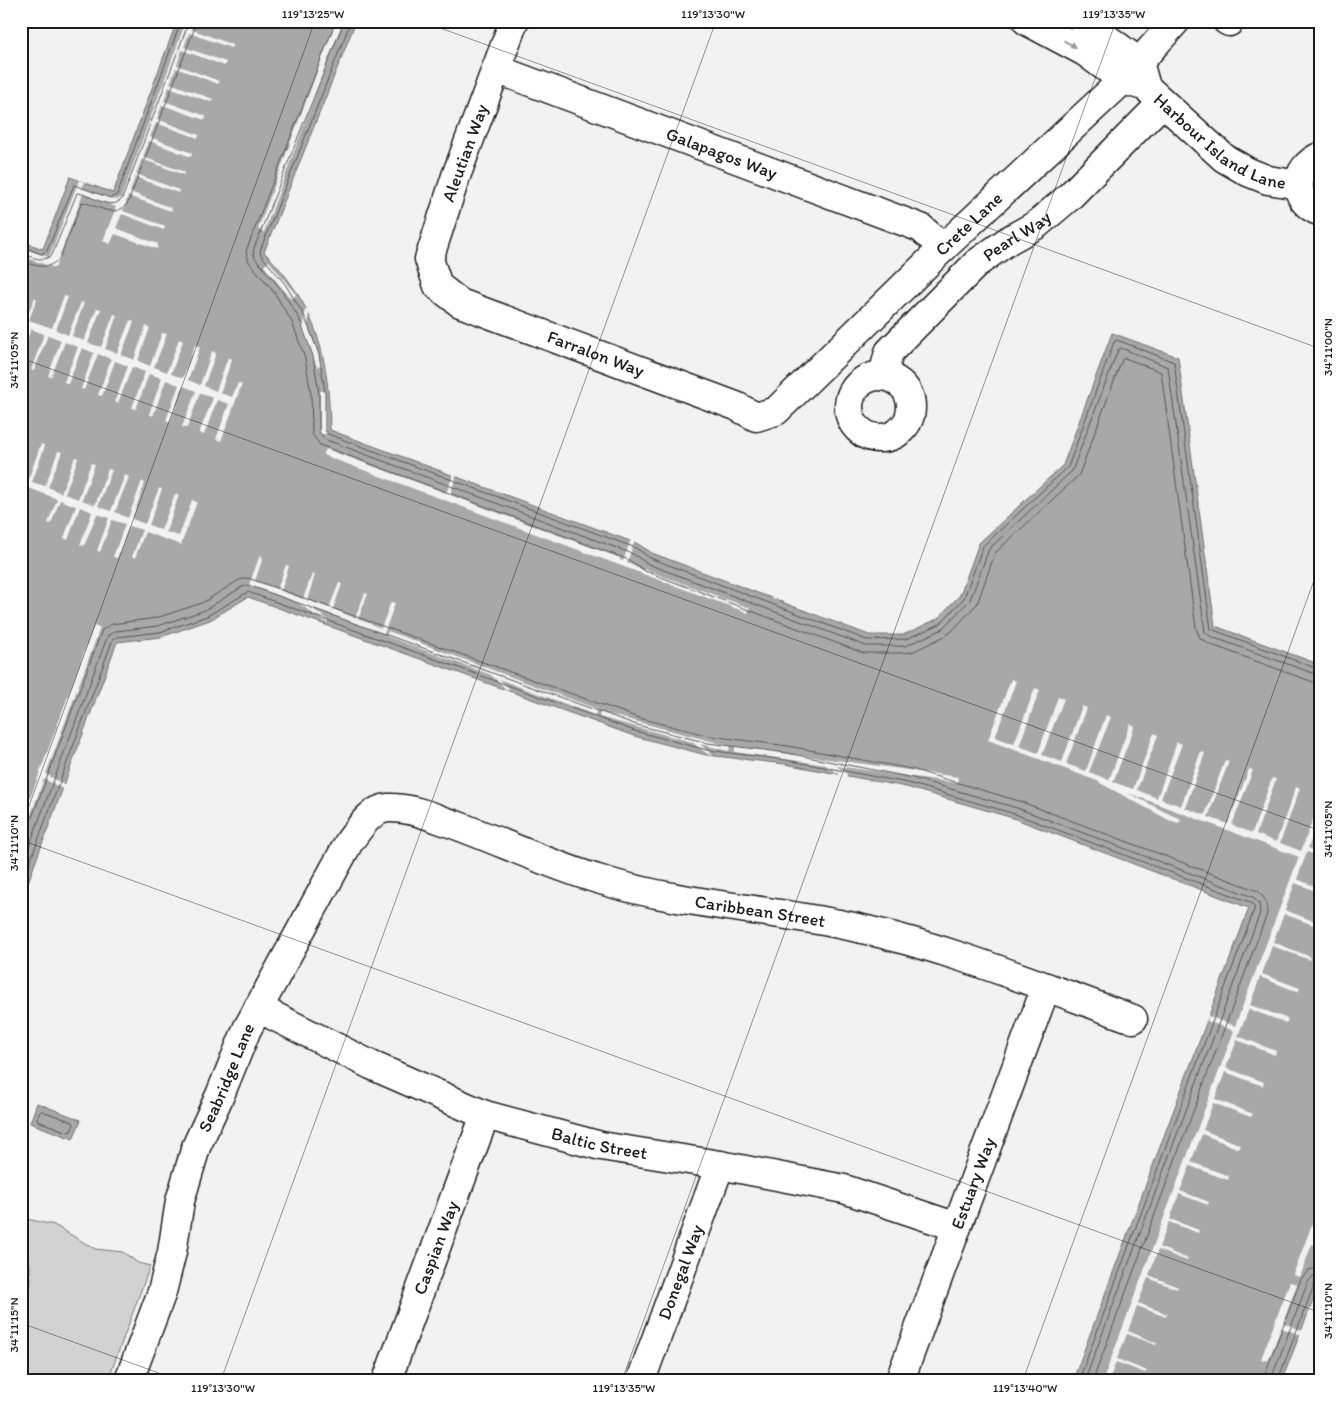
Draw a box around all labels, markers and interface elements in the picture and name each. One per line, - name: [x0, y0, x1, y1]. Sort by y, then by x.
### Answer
- text: 119°13'25"W: [282, 7, 344, 21]
- text: 119°13'30"W: [681, 7, 745, 21]
- text: 119°13'35"W: [1083, 7, 1145, 21]
- one-way arrow: [1063, 40, 1077, 48]
- street label: Harbour Island Lane: [1149, 89, 1288, 194]
- street label: Aleutian Way: [437, 100, 493, 205]
- street label: Galapagos Way: [663, 123, 781, 184]
- street label: Crete Lane: [931, 187, 1007, 260]
- street label: Pearl Way: [978, 206, 1056, 266]
- text: 34°11'00"N: [1321, 318, 1335, 376]
- street label: Farralon Way: [544, 326, 648, 382]
- text: 34°11'05"N: [7, 332, 21, 388]
- text: 34°11'05"N: [1321, 801, 1335, 857]
- text: 34°11'10"N: [7, 815, 21, 871]
- street label: Caribbean Street: [693, 890, 827, 932]
- street label: Seabridge Lane: [193, 1019, 259, 1136]
- street label: Baltic Street: [549, 1122, 649, 1164]
- street label: Estuary Way: [946, 1134, 1000, 1232]
- street label: Caspian Way: [409, 1197, 463, 1298]
- street label: Donegal Way: [653, 1221, 708, 1323]
- text: 34°11'10"N: [1321, 1283, 1335, 1339]
- text: 34°11'15"N: [7, 1297, 21, 1353]
- text: 119°13'30"W: [191, 1381, 255, 1395]
- text: 119°13'35"W: [593, 1381, 655, 1395]
- text: 119°13'40"W: [993, 1381, 1057, 1395]

